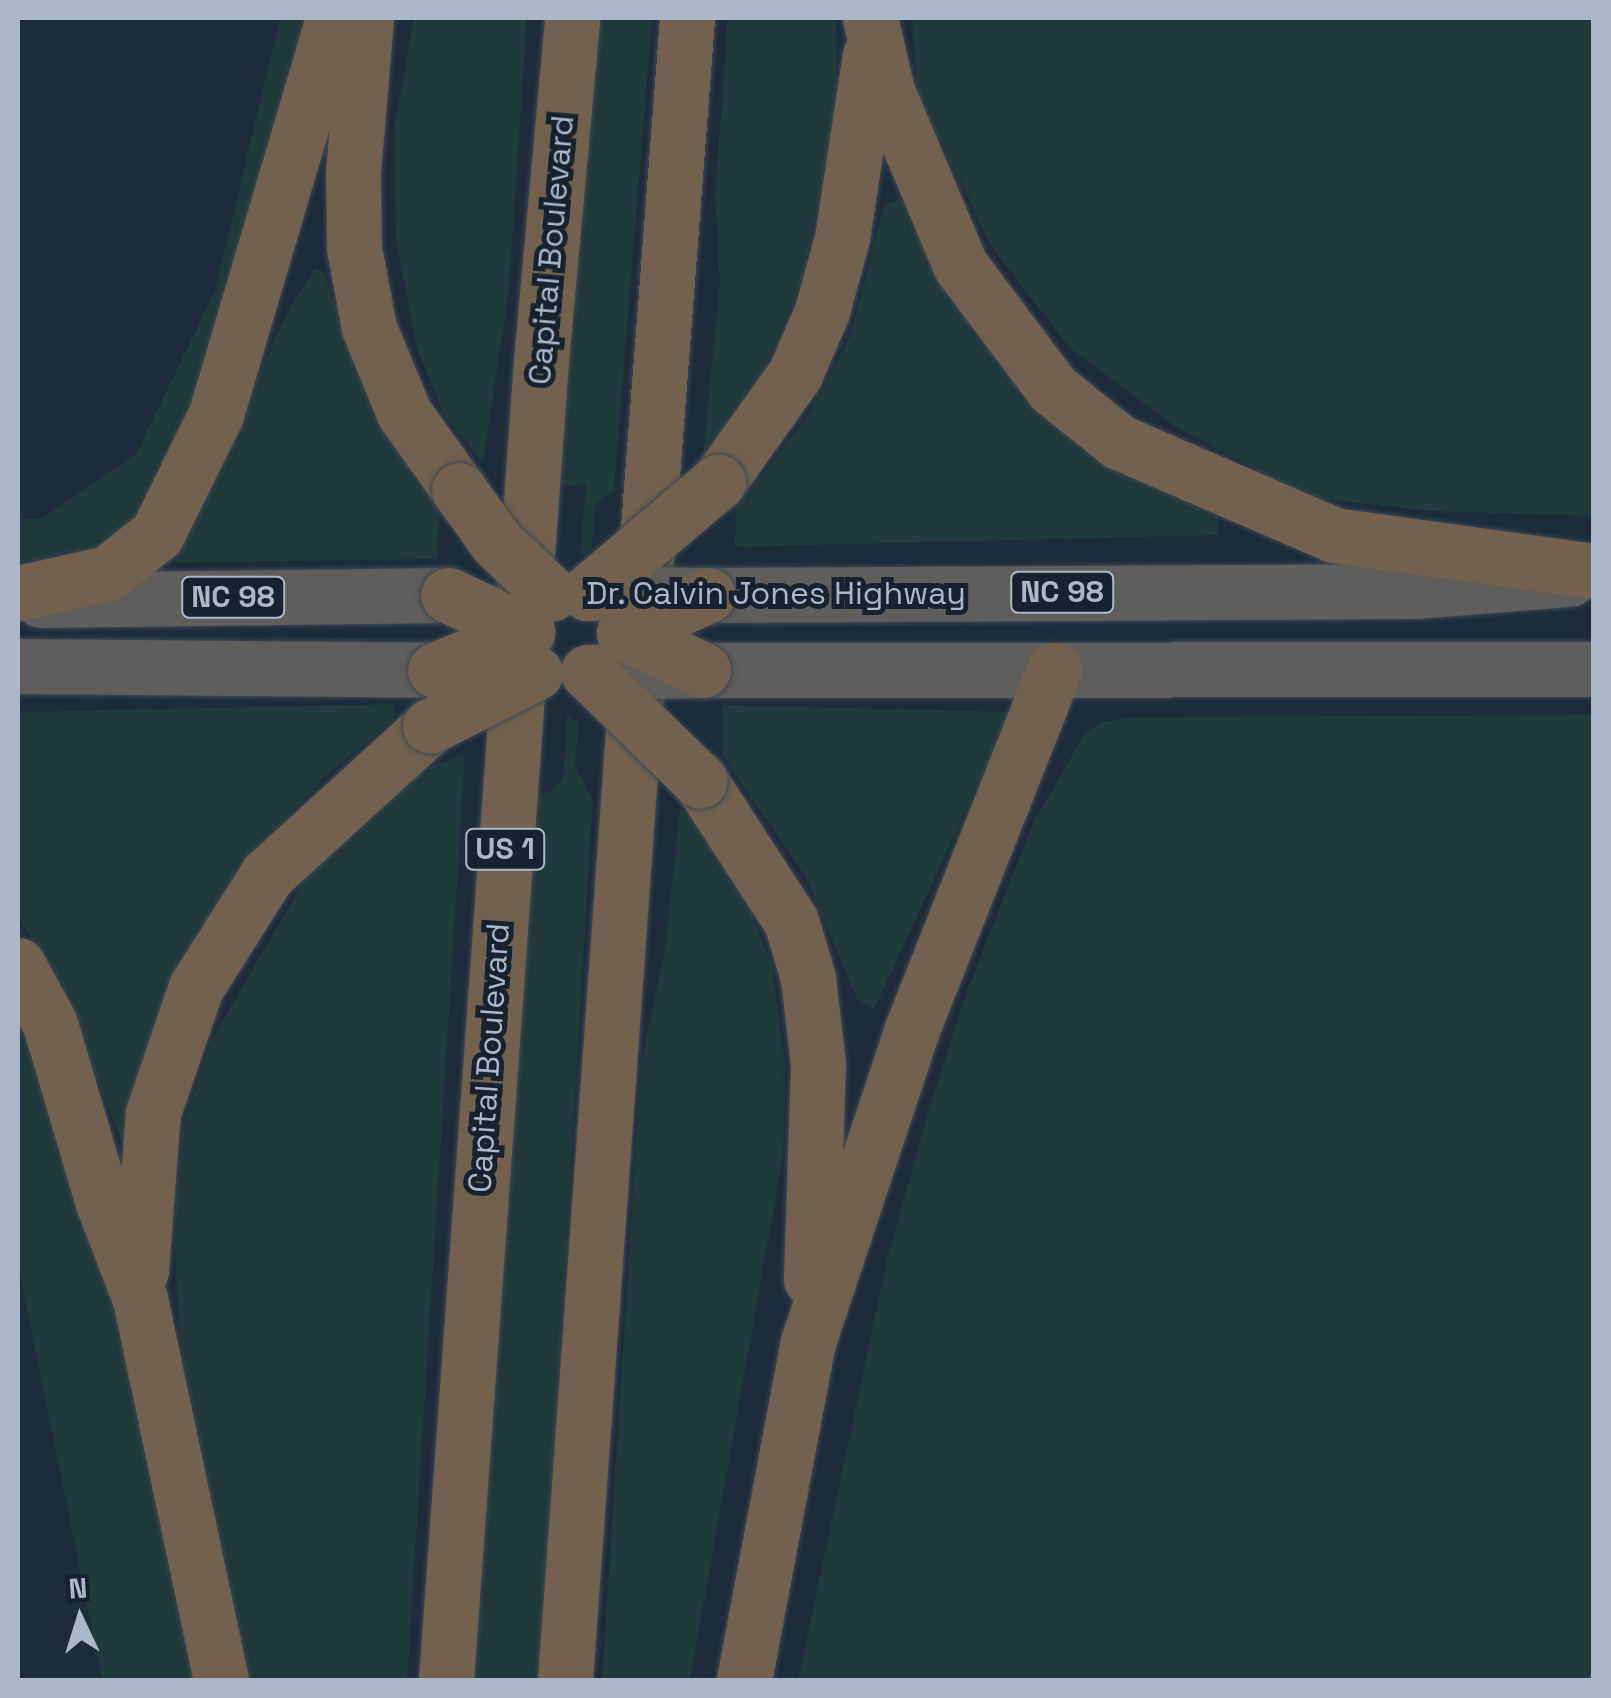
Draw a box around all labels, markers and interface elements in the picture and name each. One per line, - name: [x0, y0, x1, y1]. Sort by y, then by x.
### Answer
- street label: Capital Boulevard: [520, 114, 582, 386]
- road number: NC 98: [1010, 567, 1114, 617]
- road number: NC 98: [180, 572, 286, 622]
- street label: Dr. Calvin Jones Highway: [586, 574, 966, 612]
- road number: US 1: [465, 824, 545, 874]
- street label: Capital Boulevard: [460, 922, 518, 1194]
- north arrow: [30, 1568, 130, 1668]
- text: N: [67, 1569, 89, 1607]

